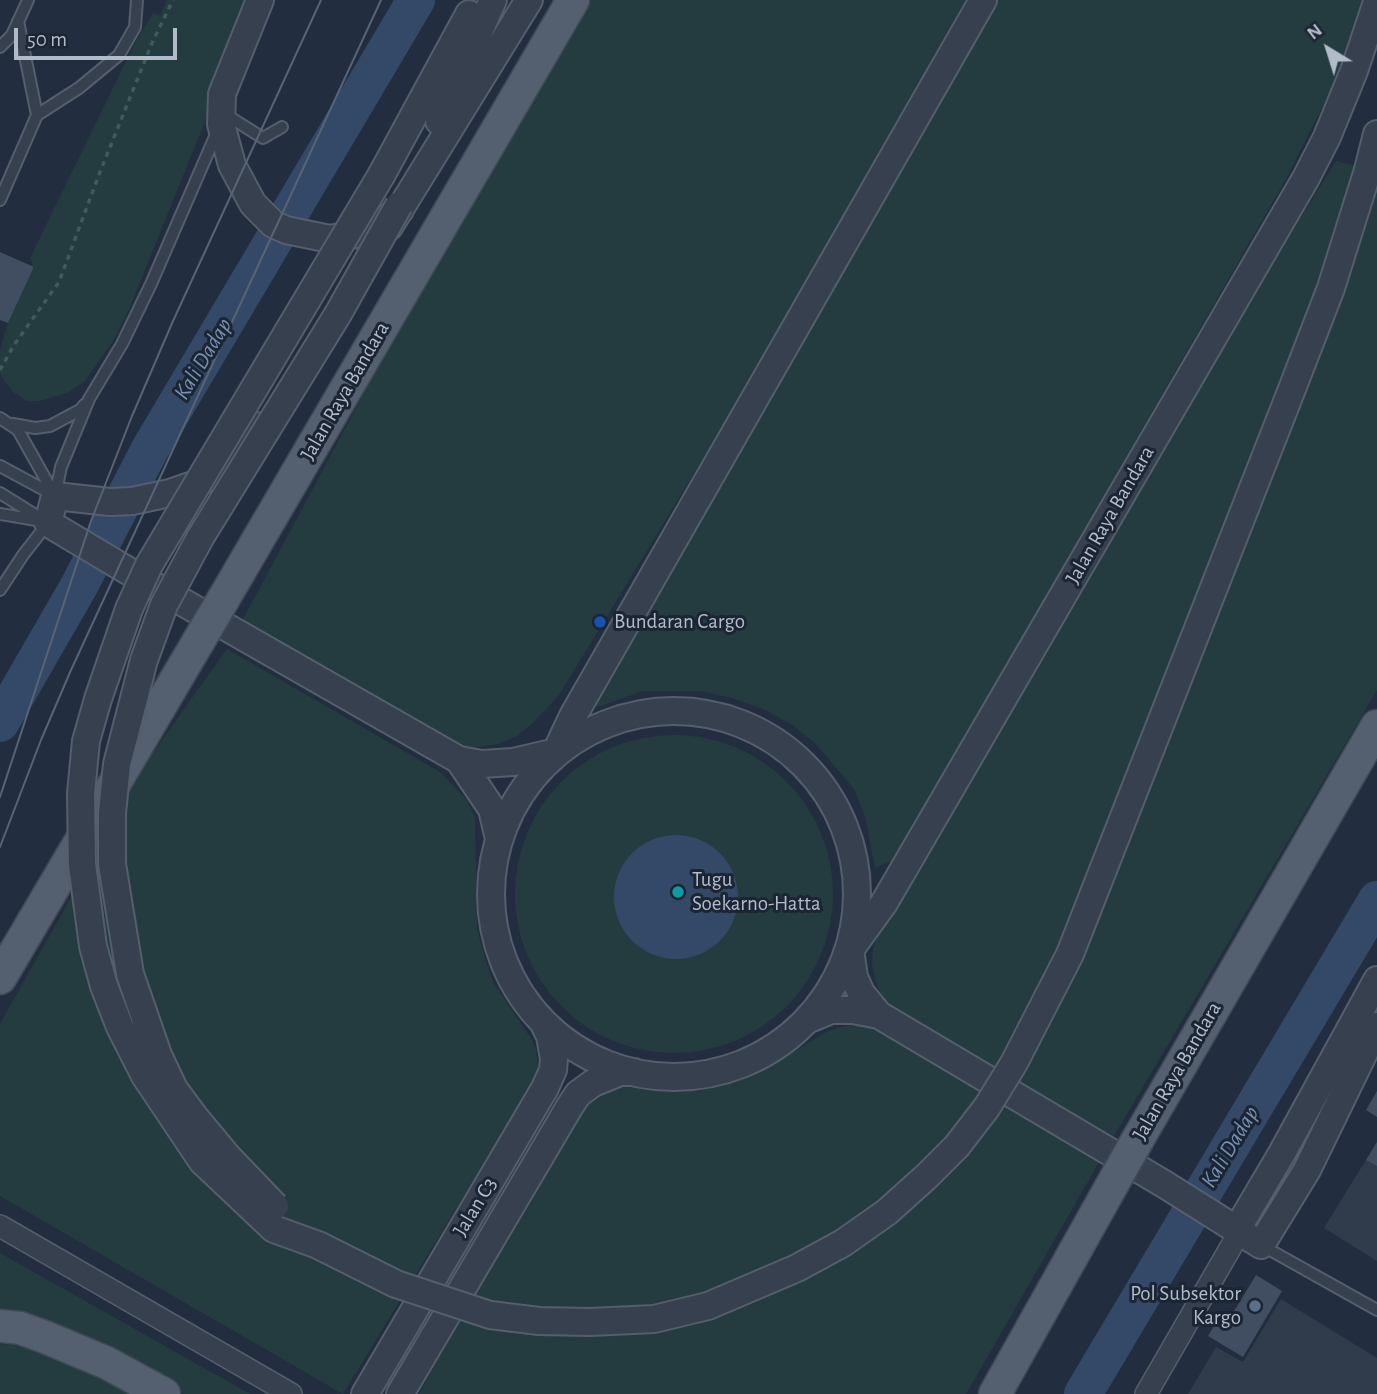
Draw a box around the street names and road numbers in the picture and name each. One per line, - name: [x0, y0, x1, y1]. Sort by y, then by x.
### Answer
- street label: Jalan Raya Bandara: [295, 317, 395, 465]
- street label: Jalan Raya Bandara: [1060, 441, 1160, 589]
- street label: Jalan Raya Bandara: [1127, 997, 1227, 1145]
- street label: Jalan C3: [448, 1173, 502, 1241]

